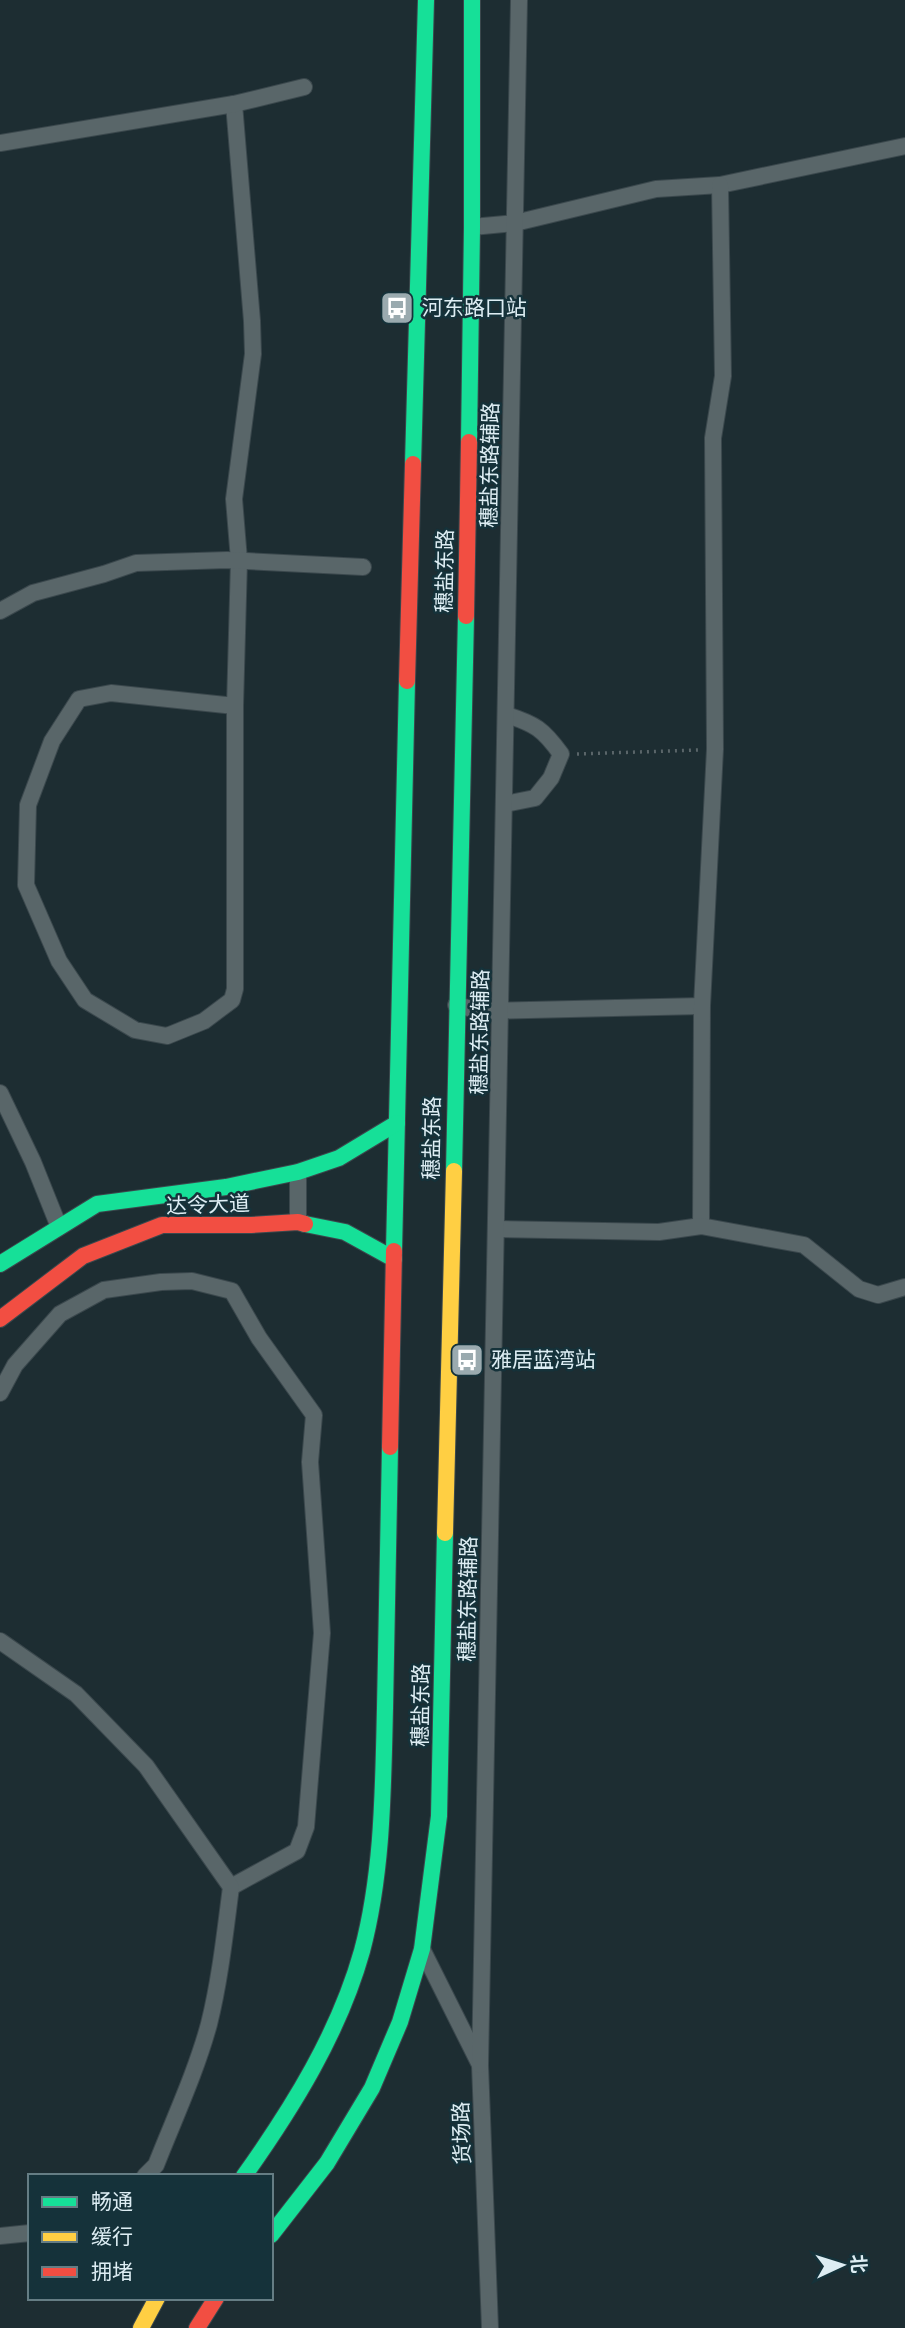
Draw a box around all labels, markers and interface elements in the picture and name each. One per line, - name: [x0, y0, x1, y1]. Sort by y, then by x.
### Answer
- bus stop icon: 河东路口站: [378, 289, 416, 327]
- place label: 河东路口站: [422, 293, 527, 321]
- street label: 穗盐东路辅路: [474, 402, 504, 528]
- street label: 穗盐东路: [429, 529, 459, 613]
- street label: 穗盐东路辅路: [464, 969, 494, 1095]
- street label: 穗盐东路: [416, 1096, 446, 1180]
- street label: 达令大道: [166, 1189, 250, 1219]
- bus stop icon: 雅居蓝湾站: [448, 1341, 486, 1379]
- place label: 雅居蓝湾站: [491, 1345, 596, 1373]
- street label: 穗盐东路辅路: [452, 1536, 482, 1662]
- street label: 穗盐东路: [405, 1663, 435, 1747]
- street label: 货场路: [446, 2101, 476, 2165]
- legend: [28, 2174, 273, 2300]
- text: 畅通: [91, 2187, 133, 2215]
- text: 缓行: [91, 2222, 133, 2250]
- north arrow: [807, 2230, 877, 2300]
- text: 北: [845, 2253, 873, 2274]
- text: 拥堵: [91, 2257, 133, 2285]

